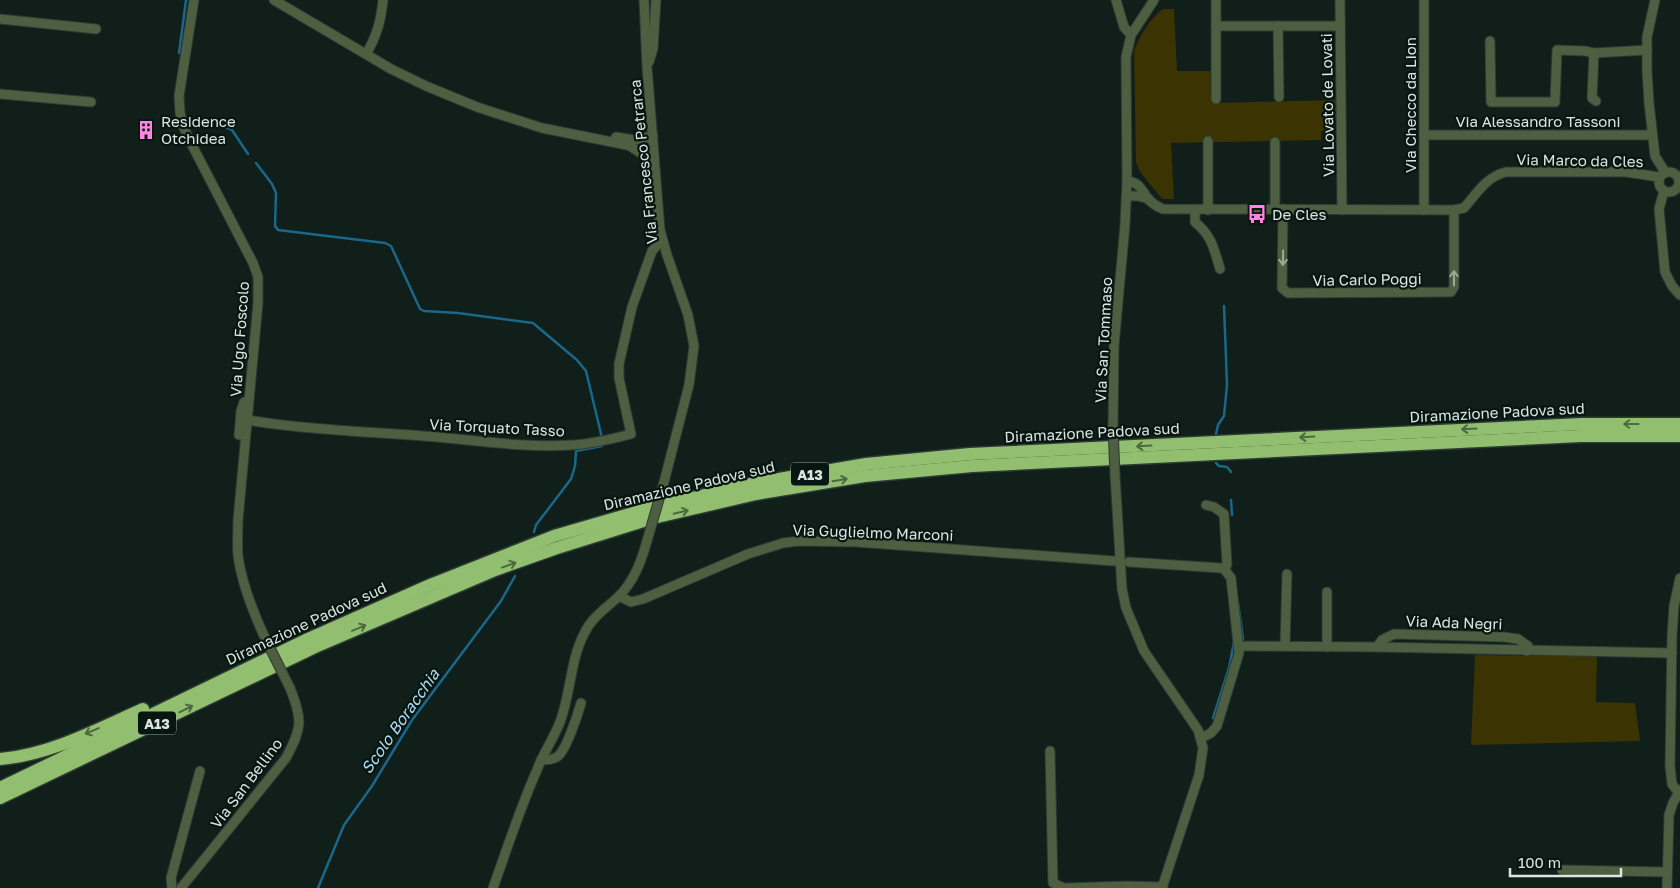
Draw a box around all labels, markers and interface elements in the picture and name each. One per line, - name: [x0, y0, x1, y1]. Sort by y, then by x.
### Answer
- street label: Via Lovato de Lovati: [1317, 33, 1337, 177]
- street label: Via Checco da Lion: [1401, 37, 1419, 173]
- street label: Via Francesco Petrarca: [625, 79, 661, 245]
- place label: Residence Otchidea: [161, 112, 236, 147]
- street label: Via Alessandro Tassoni: [1455, 112, 1621, 130]
- building icon: Residence Otchidea: [135, 119, 157, 141]
- street label: Via Marco da Cles: [1516, 150, 1644, 170]
- bus stop icon: De Cles: [1246, 203, 1268, 225]
- place label: De Cles: [1272, 205, 1327, 223]
- one-way arrow: [1278, 250, 1288, 266]
- street label: Via Carlo Poggi: [1312, 269, 1422, 289]
- one-way arrow: [1449, 270, 1459, 286]
- street label: Via San Tommaso: [1091, 276, 1115, 404]
- street label: Via Ugo Foscolo: [226, 281, 252, 397]
- street label: Diramazione Padova sud: [1409, 398, 1585, 426]
- street label: Via Torquato Tasso: [429, 414, 565, 440]
- street label: Diramazione Padova sud: [1004, 418, 1180, 446]
- one-way arrow: [1624, 419, 1640, 429]
- one-way arrow: [1461, 425, 1477, 434]
- one-way arrow: [1299, 433, 1315, 442]
- one-way arrow: [1137, 441, 1153, 450]
- street label: Diramazione Padova sud: [602, 457, 776, 513]
- road number: A13: [791, 462, 829, 486]
- one-way arrow: [832, 474, 848, 484]
- one-way arrow: [672, 507, 688, 516]
- street label: Via Guglielmo Marconi: [792, 520, 954, 544]
- one-way arrow: [501, 560, 516, 569]
- street label: Diramazione Padova sud: [223, 578, 389, 668]
- street label: Via Ada Negri: [1405, 611, 1503, 633]
- one-way arrow: [351, 623, 366, 633]
- water label: Scolo Boracchia: [356, 664, 444, 777]
- one-way arrow: [178, 704, 193, 713]
- road number: A13: [138, 711, 176, 734]
- one-way arrow: [85, 727, 100, 736]
- street label: Via San Bellino: [206, 734, 286, 832]
- scale bar: [1510, 846, 1621, 878]
- text: 100 m: [1518, 853, 1561, 871]

